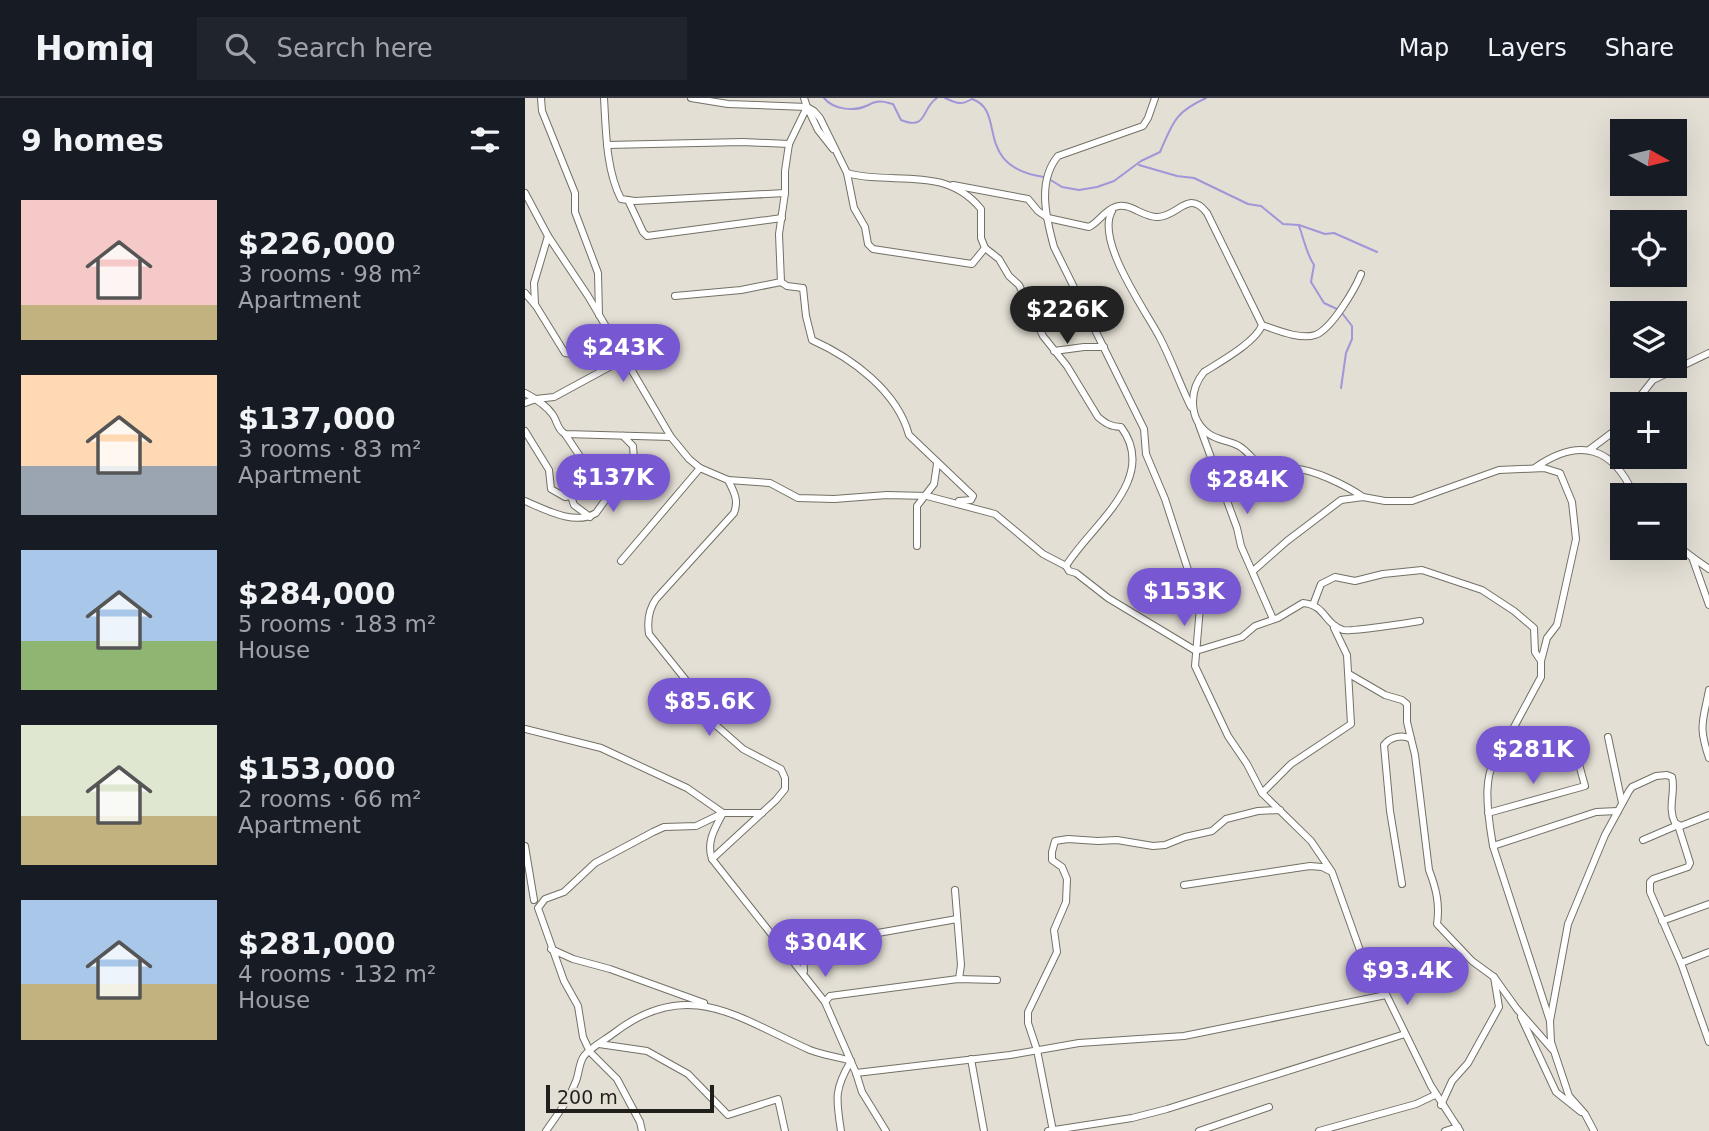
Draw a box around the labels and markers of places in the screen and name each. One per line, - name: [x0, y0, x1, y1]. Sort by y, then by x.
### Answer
- pin: $226K: [1018, 286, 1116, 346]
- pin: $243K: [574, 324, 672, 384]
- pin: $137K: [564, 454, 662, 514]
- pin: $284K: [1198, 456, 1296, 516]
- pin: $153K: [1135, 568, 1233, 628]
- pin: $85.6K: [652, 678, 766, 738]
- pin: $281K: [1484, 726, 1582, 786]
- pin: $304K: [776, 920, 874, 979]
- pin: $93.4K: [1350, 948, 1464, 1007]

